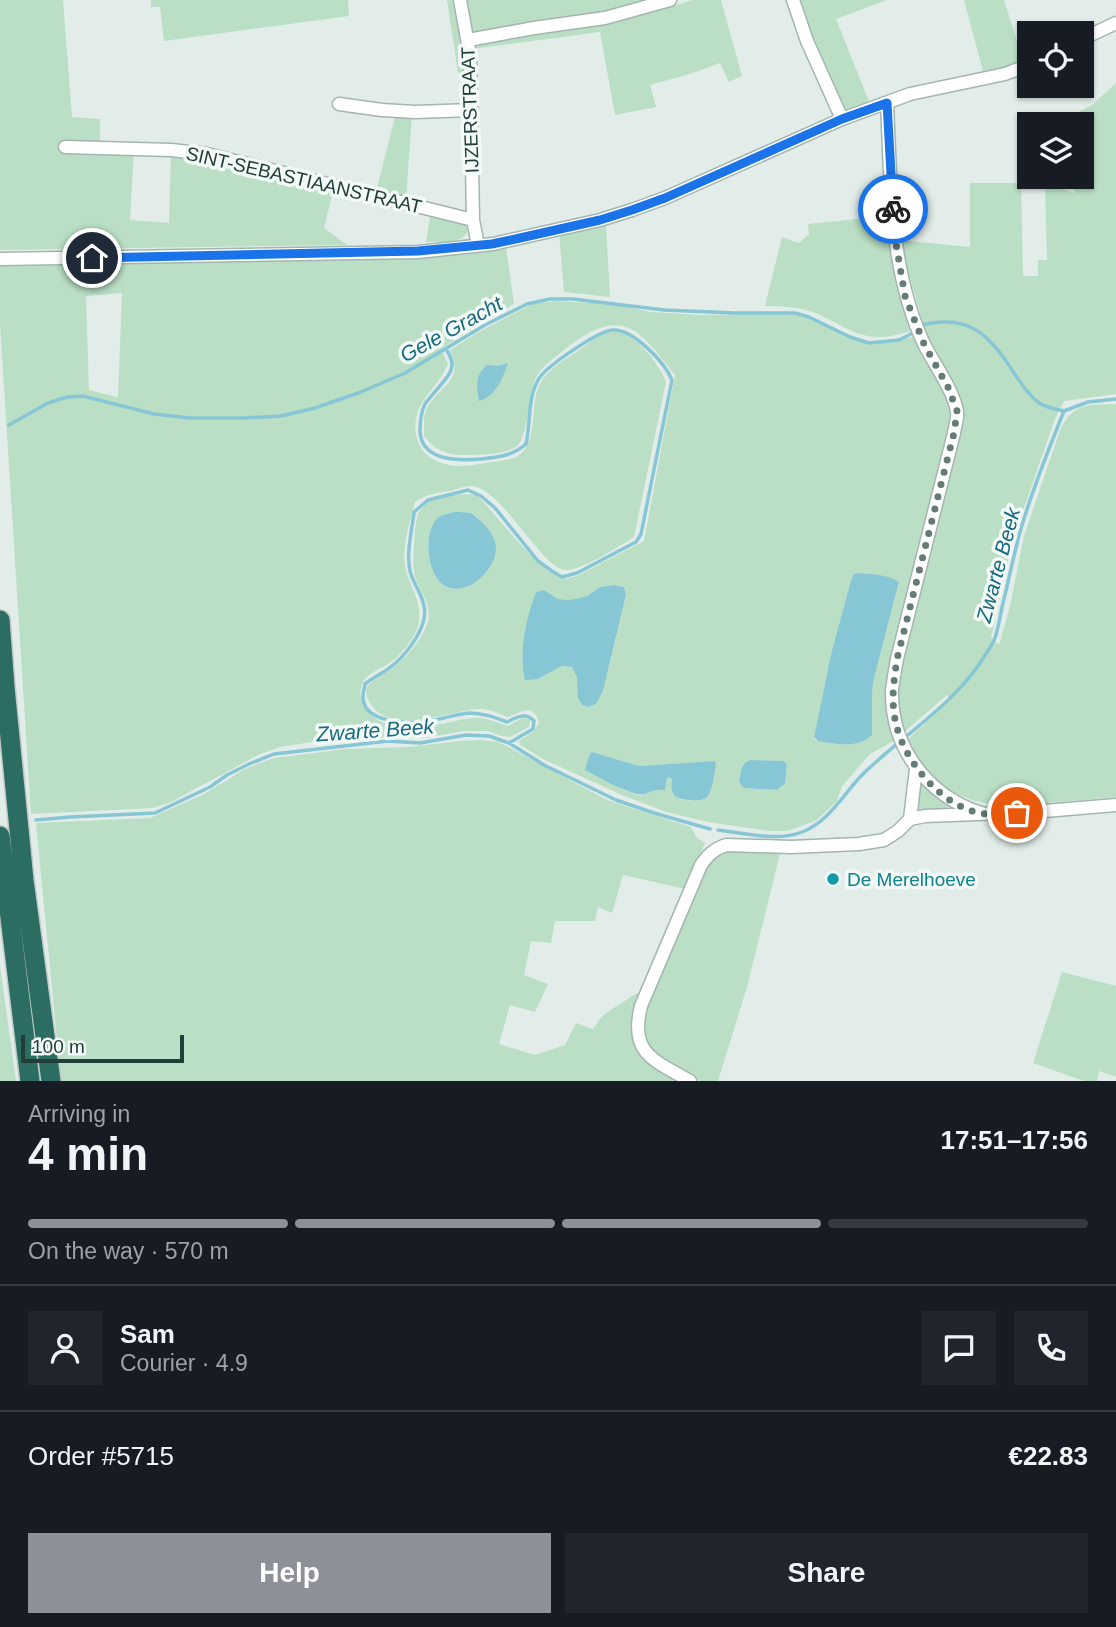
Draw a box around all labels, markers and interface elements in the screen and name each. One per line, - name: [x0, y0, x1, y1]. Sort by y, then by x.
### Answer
- map controls: [1017, 21, 1094, 189]
- button: locate: [1017, 21, 1094, 98]
- street label: IJZERSTRAAT: [457, 46, 483, 173]
- button: layers: [1017, 112, 1094, 189]
- street label: SINT-SEBASTIAANSTRAAT: [184, 143, 424, 217]
- courier: [858, 174, 928, 244]
- icon: bike: [874, 190, 912, 228]
- pin: [62, 228, 122, 288]
- icon: home: [73, 239, 111, 277]
- water label: Gele Gracht: [396, 291, 507, 367]
- water label: Zwarte Beek: [971, 504, 1025, 626]
- water label: Zwarte Beek: [314, 714, 436, 746]
- pin: [987, 783, 1047, 843]
- icon: bag: [998, 794, 1036, 832]
- place label: De Merelhoeve: [847, 869, 976, 890]
- marker: De Merelhoeve: [825, 871, 841, 887]
- scale bar: [21, 1032, 184, 1064]
- text: 100 m: [32, 1036, 85, 1057]
- text: Arriving in: [28, 1101, 130, 1127]
- text: 17:51–17:56: [941, 1125, 1088, 1155]
- text: 4 min: [28, 1128, 148, 1180]
- text: On the way · 570 m: [28, 1238, 229, 1264]
- button: person: [28, 1311, 102, 1385]
- button: chat: [922, 1311, 996, 1385]
- button: phone: [1014, 1311, 1088, 1385]
- text: Sam: [120, 1319, 175, 1349]
- text: Courier · 4.9: [120, 1350, 248, 1376]
- text: Order #5715: [28, 1441, 174, 1471]
- text: €22.83: [1008, 1441, 1088, 1471]
- button: Help: [28, 1533, 551, 1613]
- button: Share: [565, 1533, 1088, 1613]

